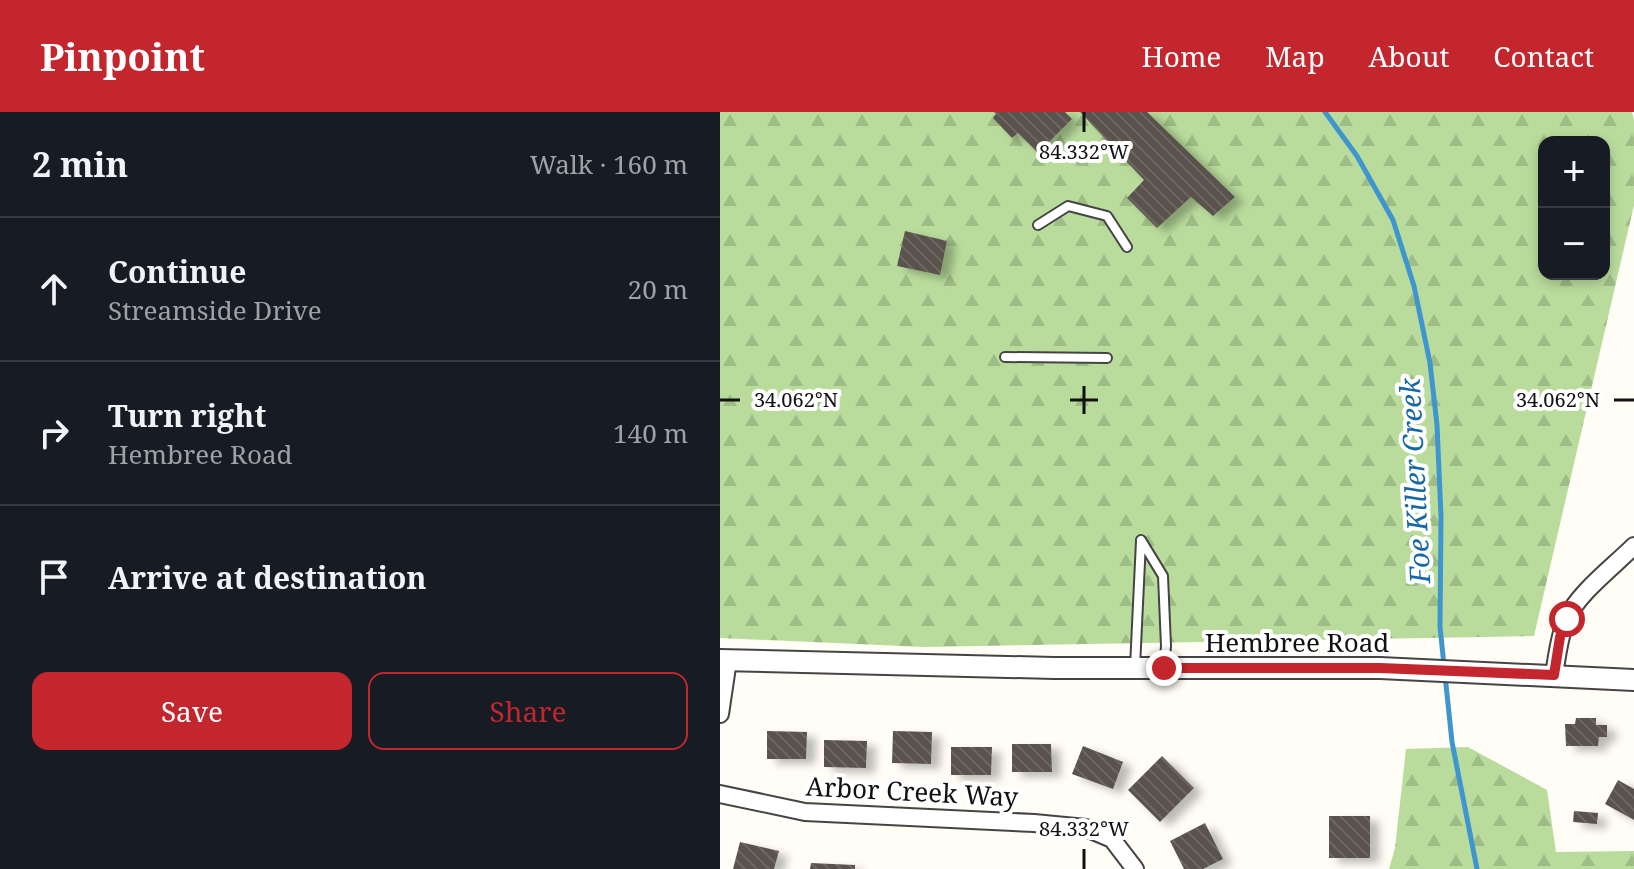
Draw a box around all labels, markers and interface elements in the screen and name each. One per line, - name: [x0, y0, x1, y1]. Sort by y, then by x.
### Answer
- text: Pinpoint: [40, 30, 205, 82]
- text: Home: [1142, 37, 1221, 75]
- text: Map: [1265, 37, 1325, 75]
- text: About: [1369, 37, 1449, 75]
- text: Contact: [1493, 37, 1594, 75]
- map controls: [1538, 136, 1610, 280]
- button: +: [1538, 136, 1610, 208]
- text: 84.332°W: [1039, 138, 1129, 165]
- text: 2 min: [32, 141, 128, 187]
- text: Walk · 160 m: [530, 146, 688, 182]
- button: −: [1538, 208, 1610, 280]
- text: Continue: [108, 251, 246, 292]
- icon: ahead: [32, 267, 76, 311]
- text: 20 m: [628, 271, 688, 307]
- text: Streamside Drive: [108, 292, 322, 328]
- water label: Foe Killer Creek: [1390, 376, 1438, 586]
- text: 34.062°N: [754, 386, 838, 413]
- text: 34.062°N: [1516, 386, 1600, 413]
- text: Turn right: [108, 395, 266, 436]
- icon: right: [32, 411, 76, 455]
- text: 140 m: [613, 415, 688, 451]
- text: Hembree Road: [108, 436, 293, 472]
- icon: arrive: [32, 555, 76, 599]
- text: Arrive at destination: [108, 557, 427, 598]
- route start: [1549, 601, 1585, 637]
- street label: Hembree Road: [1205, 624, 1389, 660]
- route end: [1146, 650, 1182, 686]
- button: Save: [32, 672, 352, 750]
- button: Share: [368, 672, 688, 750]
- street label: Arbor Creek Way: [805, 767, 1020, 815]
- text: 84.332°W: [1039, 815, 1129, 842]

